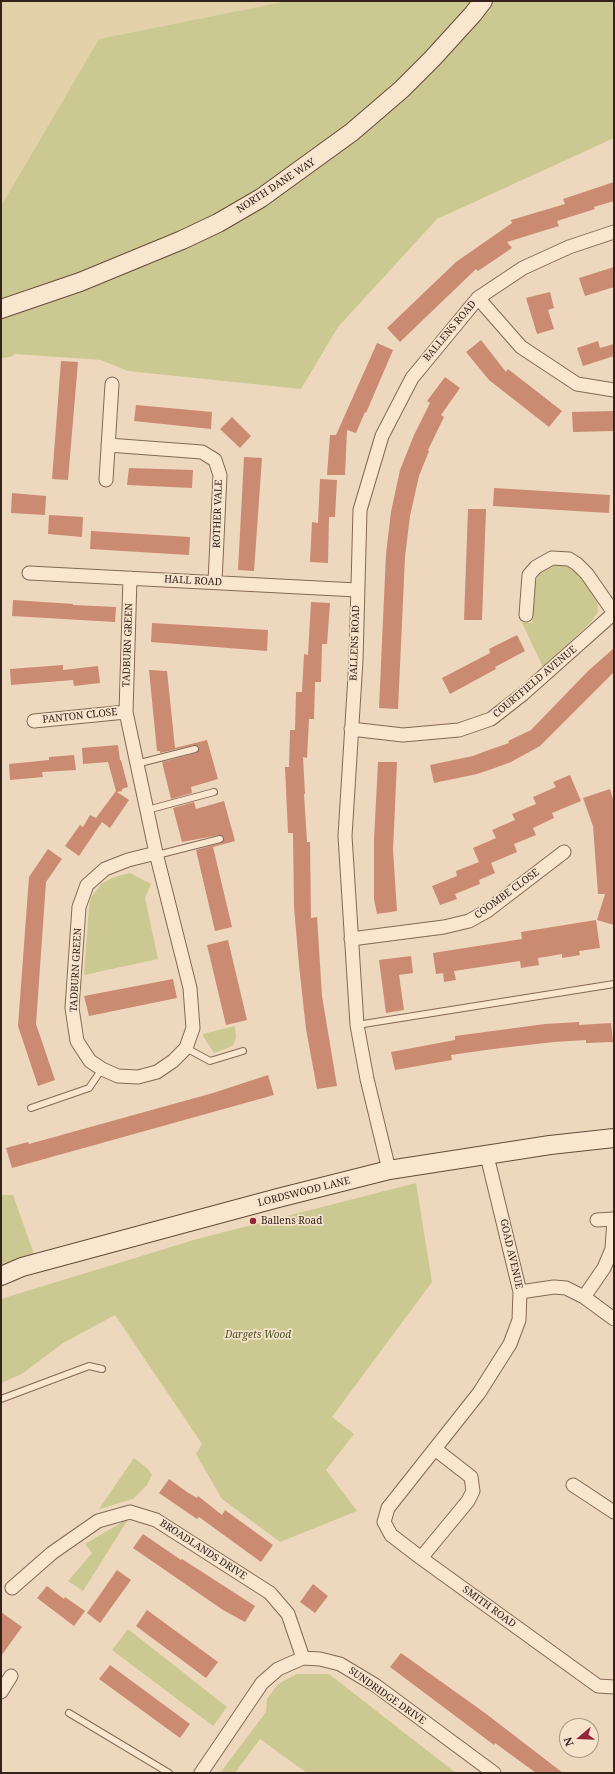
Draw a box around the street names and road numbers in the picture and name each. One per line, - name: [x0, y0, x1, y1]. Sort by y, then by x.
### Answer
- street label: NORTH DANE WAY: [235, 156, 317, 216]
- street label: BALLENS ROAD: [421, 298, 479, 364]
- street label: ROTHER VALE: [211, 480, 225, 548]
- street label: HALL ROAD: [164, 573, 222, 589]
- street label: TADBURN GREEN: [121, 603, 135, 687]
- street label: BALLENS ROAD: [348, 605, 362, 681]
- street label: COURTFIELD AVENUE: [491, 644, 579, 720]
- street label: PANTON CLOSE: [42, 706, 118, 726]
- street label: COOMBE CLOSE: [472, 866, 542, 922]
- street label: TADBURN GREEN: [68, 928, 84, 1012]
- street label: LORDSWOOD LANE: [257, 1175, 351, 1209]
- street label: GOAD AVENUE: [497, 1218, 525, 1290]
- street label: BROADLANDS DRIVE: [157, 1517, 249, 1583]
- street label: SMITH ROAD: [460, 1584, 518, 1630]
- street label: SUNDRIDGE DRIVE: [346, 1665, 428, 1727]

